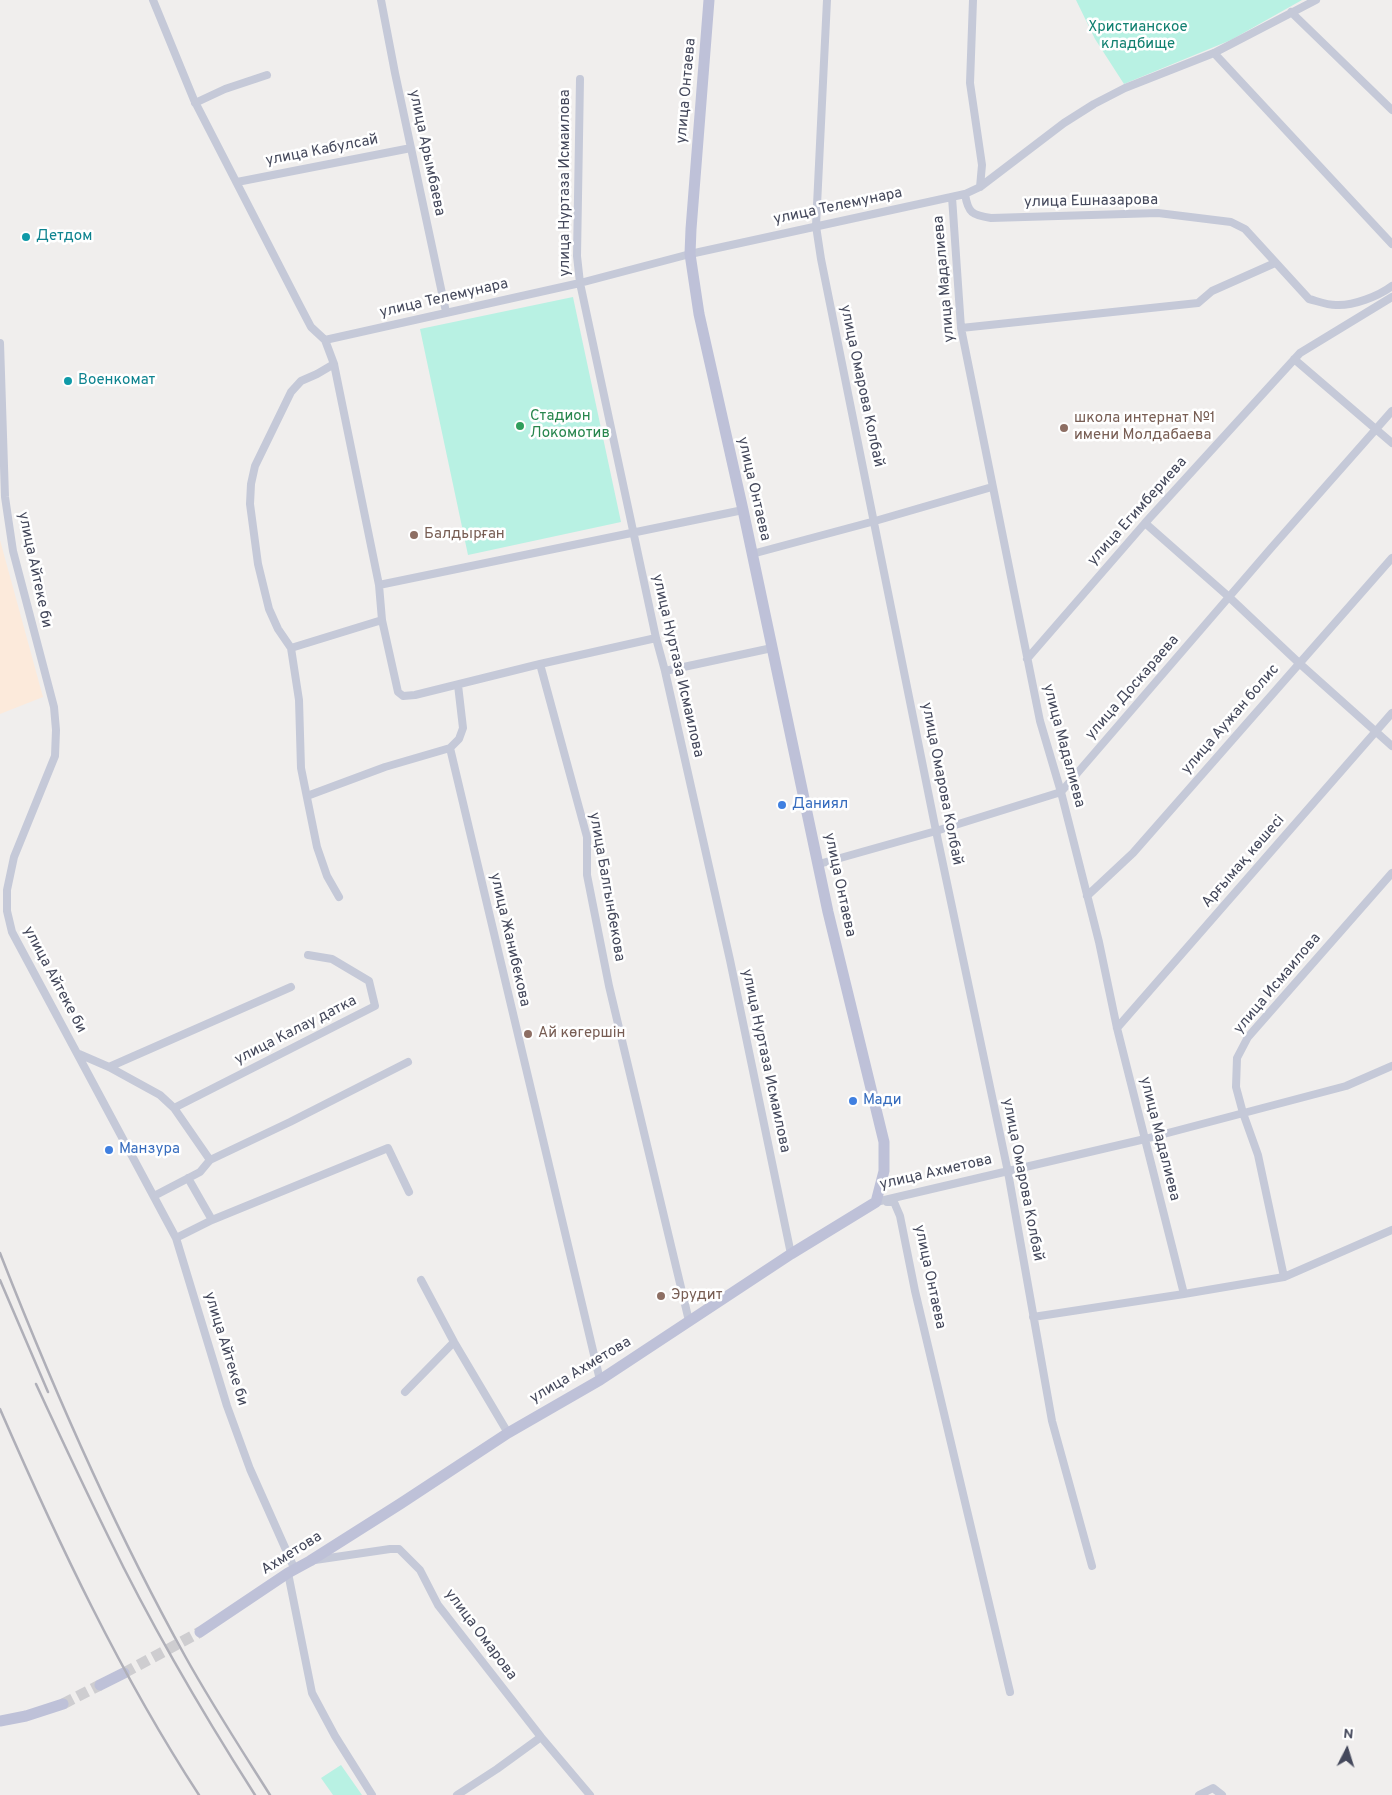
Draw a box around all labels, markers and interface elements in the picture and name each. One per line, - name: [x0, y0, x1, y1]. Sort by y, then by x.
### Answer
- park label: Христианское кладбище: [1088, 19, 1188, 54]
- street label: улица Онтаева: [673, 37, 701, 145]
- street label: улица Арымбаева: [404, 88, 448, 218]
- street label: улица Нуртаза Исмаилова: [557, 89, 575, 277]
- street label: улица Кабулсай: [264, 131, 380, 171]
- street label: улица Телемунара: [772, 185, 904, 229]
- street label: улица Ешназарова: [1024, 192, 1158, 212]
- street label: улица Мадалиева: [930, 215, 960, 343]
- place label: Детдом: [36, 228, 92, 246]
- marker: Детдом: [20, 231, 32, 243]
- street label: улица Телемунара: [378, 275, 510, 323]
- street label: улица Омарова Колбай: [835, 303, 887, 469]
- place label: Военкомат: [78, 372, 155, 390]
- marker: Военкомат: [62, 375, 74, 387]
- place label: Стадион Локомотив: [530, 408, 610, 443]
- place label: школа интернат №1 имени Молдабаева: [1074, 410, 1215, 445]
- marker: Стадион Локомотив: [514, 420, 526, 432]
- marker: школа интернат №1 имени Молдабаева: [1058, 422, 1070, 434]
- street label: улица Онтаева: [732, 435, 774, 543]
- street label: улица Егимбериева: [1085, 454, 1191, 570]
- street label: улица Айтеке би: [13, 510, 55, 630]
- place label: Балдырған: [424, 526, 505, 544]
- marker: Балдырған: [408, 529, 420, 541]
- street label: улица Нуртаза Исмаилова: [647, 573, 707, 759]
- street label: улица Доскараева: [1083, 632, 1183, 744]
- street label: улица Аужан болис: [1178, 661, 1284, 779]
- street label: улица Мадалиева: [1038, 682, 1088, 810]
- street label: улица Омарова Колбай: [916, 701, 966, 867]
- place label: Даниял: [792, 796, 848, 814]
- marker: Даниял: [776, 799, 788, 811]
- street label: улица Балгынбекова: [584, 811, 628, 963]
- street label: Арғымақ көшесі: [1199, 812, 1289, 912]
- street label: улица Онтаева: [819, 831, 859, 939]
- street label: улица Жанибекова: [485, 871, 533, 1009]
- street label: улица Айтеке би: [18, 924, 90, 1036]
- street label: улица Исмаилова: [1231, 930, 1325, 1038]
- street label: улица Нуртаза Исмаилова: [737, 967, 793, 1155]
- street label: улица Калау датка: [232, 992, 360, 1070]
- place label: Ай көгершін: [538, 1025, 625, 1043]
- marker: Ай көгершін: [522, 1028, 534, 1040]
- street label: улица Мадалиева: [1135, 1075, 1183, 1203]
- place label: Мади: [863, 1092, 901, 1110]
- marker: Мади: [847, 1095, 859, 1107]
- street label: улица Омарова Колбай: [997, 1097, 1047, 1263]
- place label: Манзура: [119, 1141, 180, 1159]
- marker: Манзура: [103, 1144, 115, 1156]
- street label: улица Ахметова: [878, 1151, 994, 1195]
- street label: улица Онтаева: [909, 1223, 949, 1331]
- place label: Эрудит: [671, 1287, 722, 1305]
- street label: улица Айтеке би: [199, 1290, 251, 1408]
- marker: Эрудит: [655, 1290, 667, 1302]
- street label: улица Ахметова: [527, 1334, 635, 1408]
- street label: Ахметова: [258, 1528, 326, 1580]
- street label: улица Омарова: [440, 1586, 520, 1684]
- north arrow: [1322, 1725, 1372, 1775]
- text: N: [1343, 1726, 1354, 1743]

